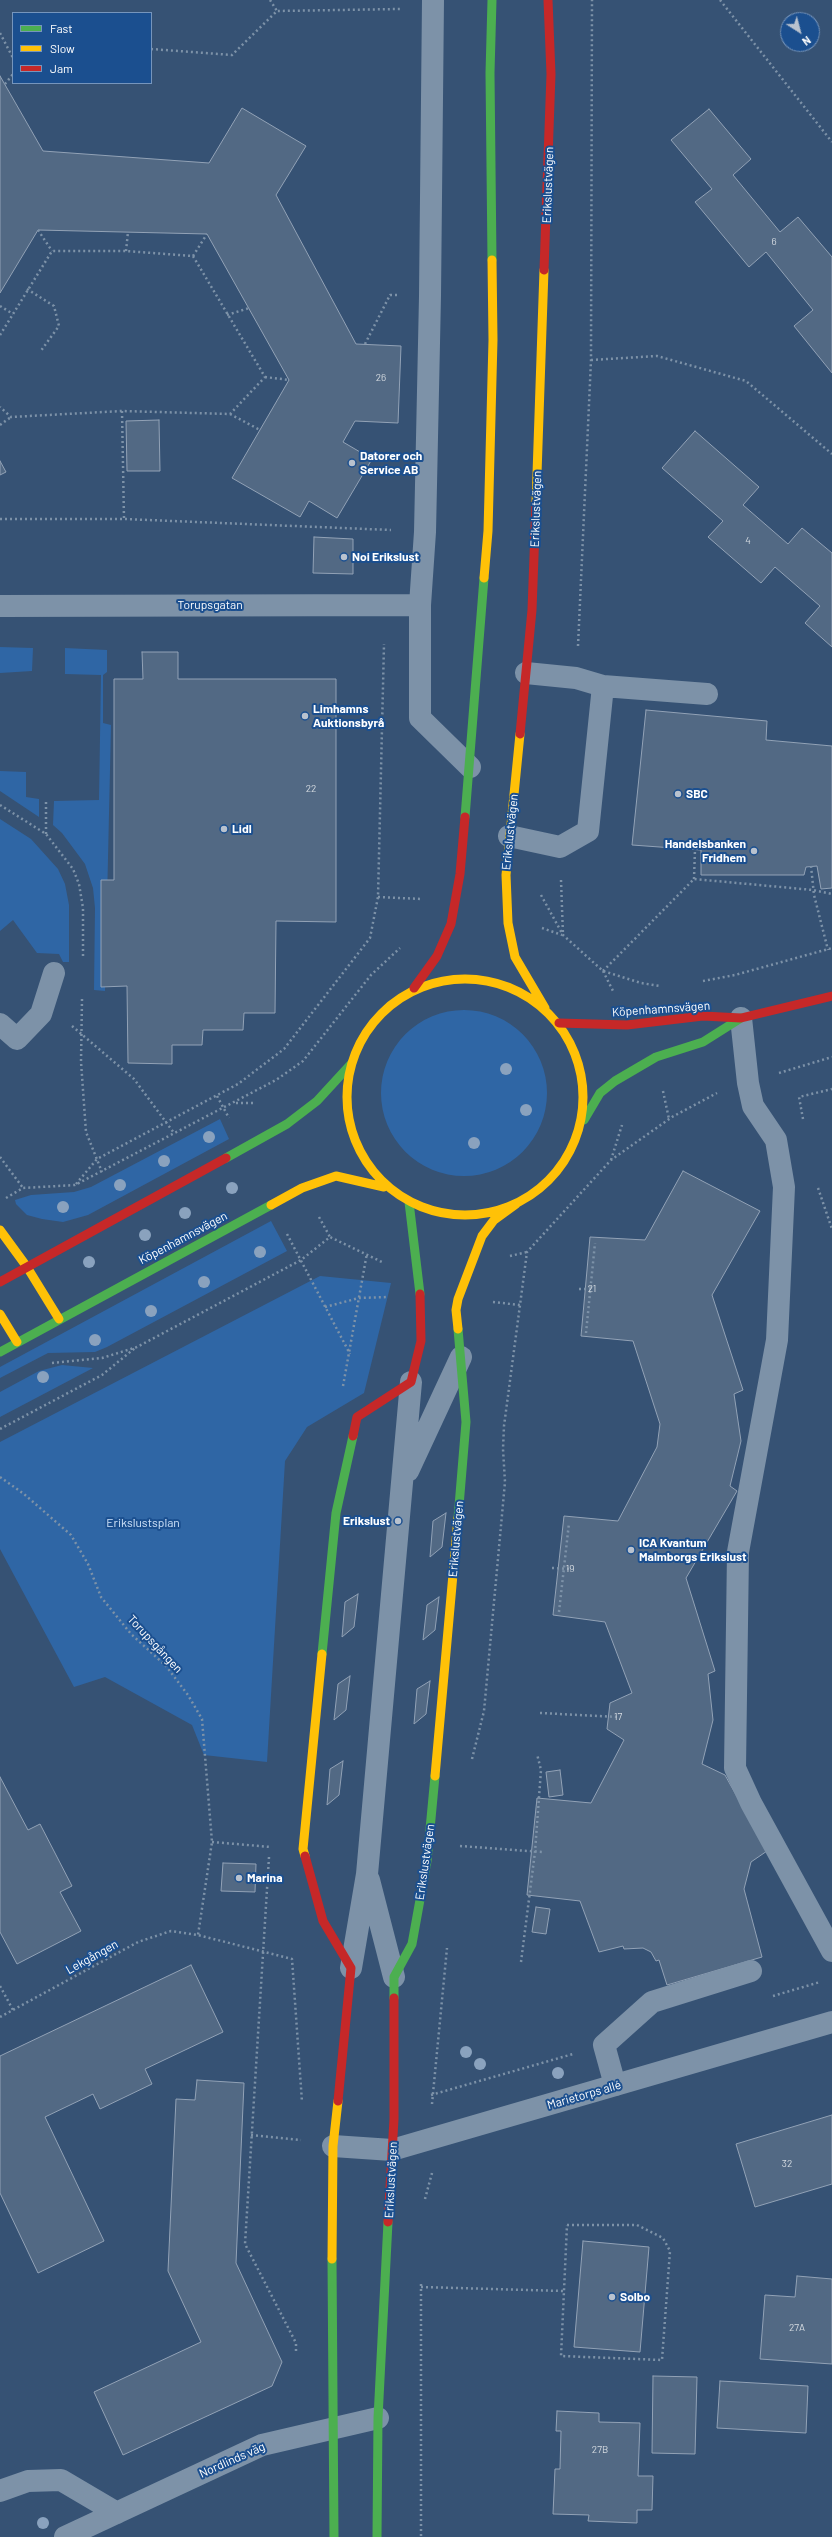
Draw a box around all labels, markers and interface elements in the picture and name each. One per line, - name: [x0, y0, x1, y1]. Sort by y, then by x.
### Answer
- legend: [12, 12, 152, 84]
- north arrow: [780, 12, 820, 52]
- text: Fast: [50, 21, 73, 35]
- text: N: [800, 34, 814, 49]
- text: Slow: [50, 41, 75, 55]
- text: Jam: [50, 61, 73, 75]
- street label: Erikslustvägen: [539, 146, 557, 224]
- house number: 6: [771, 236, 777, 248]
- house number: 26: [376, 372, 386, 384]
- place label: Datorer och Service AB: [360, 449, 422, 477]
- marker: Datorer och Service AB: [347, 458, 357, 468]
- street label: Erikslustvägen: [527, 470, 545, 548]
- house number: 4: [745, 535, 751, 547]
- place label: Noi Erikslust: [352, 550, 419, 564]
- marker: Noi Erikslust: [339, 552, 349, 562]
- street label: Torupsgatan: [177, 598, 243, 612]
- place label: Limhamns Auktionsbyrå: [313, 702, 384, 730]
- marker: Limhamns Auktionsbyrå: [300, 711, 310, 721]
- house number: 22: [306, 783, 316, 795]
- place label: SBC: [686, 787, 708, 801]
- marker: SBC: [673, 789, 683, 799]
- street label: Erikslustvägen: [499, 793, 521, 871]
- place label: Lidl: [232, 822, 252, 836]
- marker: Lidl: [219, 824, 229, 834]
- place label: Handelsbanken Fridhem: [665, 837, 746, 865]
- marker: Handelsbanken Fridhem: [749, 846, 759, 856]
- street label: Köpenhamnsvägen: [611, 998, 711, 1020]
- street label: Köpenhamnsvägen: [136, 1209, 230, 1267]
- house number: 21: [588, 1283, 596, 1295]
- street label: Erikslustvägen: [445, 1500, 467, 1578]
- place label: Erikslust: [343, 1514, 390, 1528]
- park label: Erikslustsplan: [106, 1516, 180, 1530]
- marker: Erikslust: [393, 1516, 403, 1526]
- place label: ICA Kvantum Malmborgs Erikslust: [639, 1536, 747, 1564]
- marker: ICA Kvantum Malmborgs Erikslust: [626, 1545, 636, 1555]
- house number: 19: [566, 1563, 574, 1575]
- street label: Torupsgången: [124, 1612, 186, 1676]
- house number: 17: [614, 1711, 622, 1723]
- street label: Erikslustvägen: [413, 1823, 437, 1901]
- place label: Marina: [247, 1871, 282, 1885]
- marker: Marina: [234, 1873, 244, 1883]
- street label: Lekgången: [63, 1937, 121, 1977]
- street label: Marietorps allé: [545, 2078, 623, 2112]
- street label: Erikslustvägen: [382, 2141, 400, 2219]
- house number: 32: [782, 2158, 792, 2170]
- place label: Solbo: [620, 2290, 650, 2304]
- marker: Solbo: [607, 2292, 617, 2302]
- house number: 27A: [789, 2322, 805, 2334]
- street label: Nordlinds väg: [197, 2439, 267, 2481]
- house number: 27B: [592, 2444, 608, 2456]

